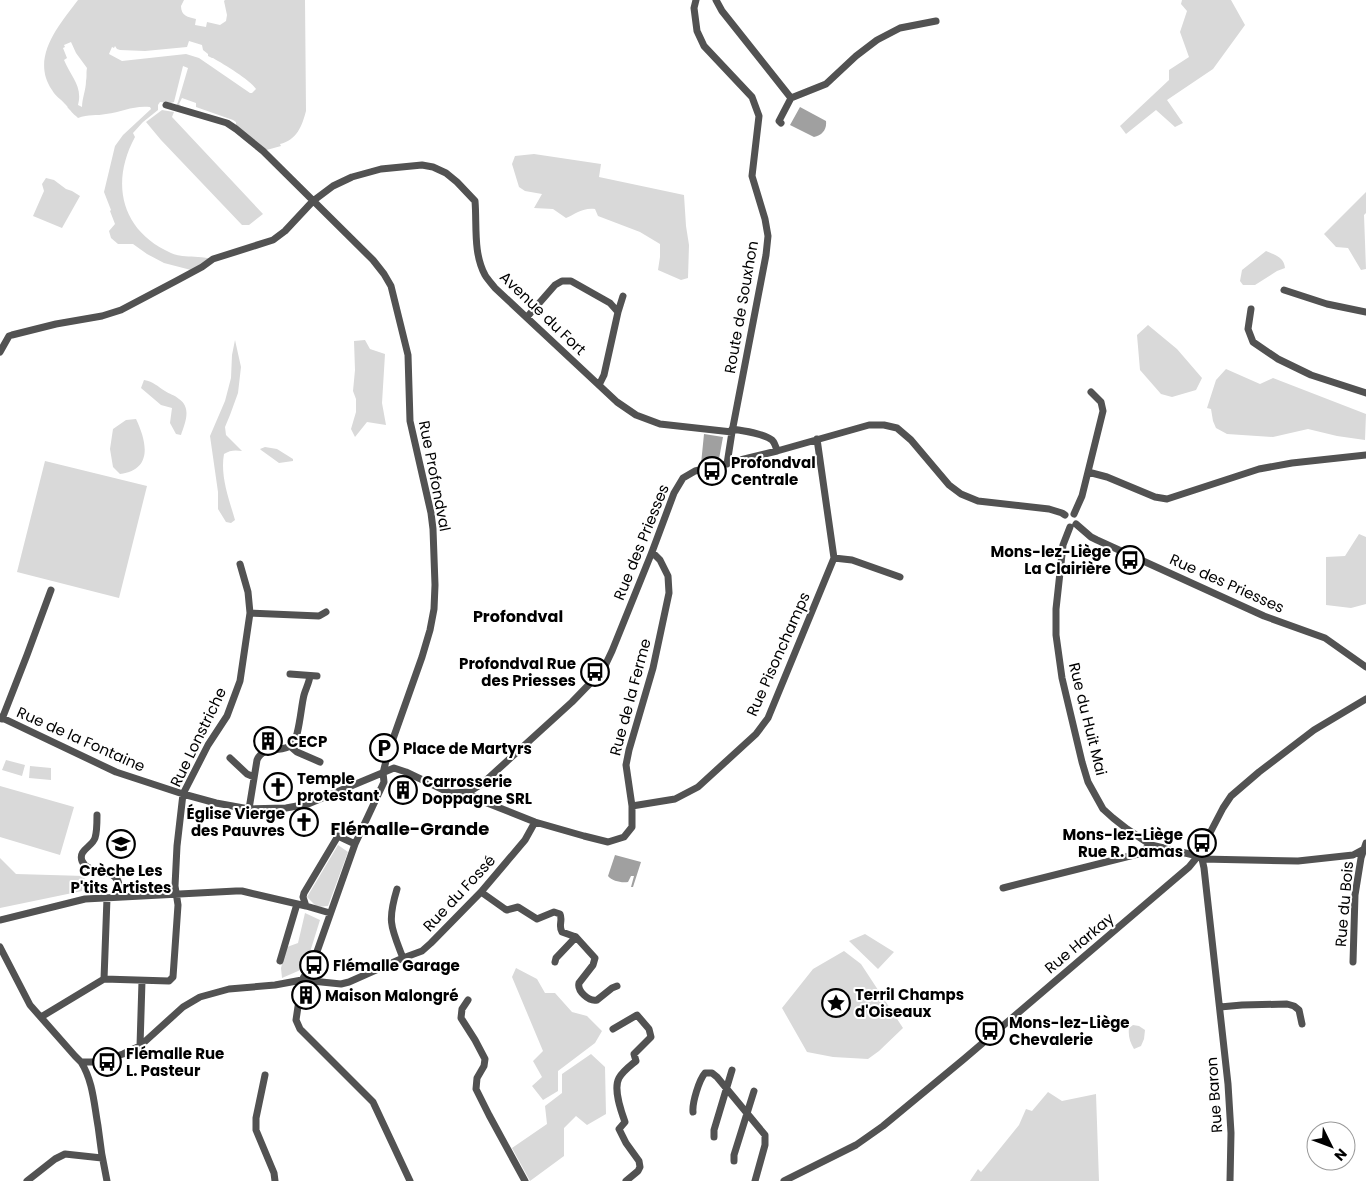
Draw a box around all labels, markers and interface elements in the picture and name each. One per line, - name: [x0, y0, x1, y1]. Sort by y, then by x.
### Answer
- street label: Route de Souxhon: [719, 239, 763, 375]
- street label: Avenue du Fort: [495, 266, 591, 360]
- street label: Rue Profondval: [414, 419, 456, 533]
- place label: Profondval Centrale: [731, 452, 816, 490]
- bus stop icon: Profondval Centrale: [697, 456, 727, 486]
- street label: Rue des Priesses: [608, 481, 674, 603]
- place label: Mons-lez-Liège La Clairière: [990, 541, 1111, 579]
- bus stop icon: Mons-lez-Liège La Clairière: [1115, 545, 1145, 575]
- street label: Rue des Priesses: [1166, 548, 1288, 618]
- street label: Rue Pisonchamps: [741, 589, 815, 719]
- district label: Profondval: [473, 605, 563, 628]
- street label: Rue de la Ferme: [604, 636, 656, 758]
- place label: Profondval Rue des Priesses: [459, 653, 576, 691]
- bus stop icon: Profondval Rue des Priesses: [580, 657, 610, 687]
- street label: Rue du Huit Mai: [1064, 660, 1112, 778]
- street label: Rue Lonstriche: [165, 684, 231, 790]
- street label: Rue de la Fontaine: [14, 701, 148, 777]
- building icon: CECP: [253, 726, 283, 756]
- place label: CECP: [287, 731, 327, 752]
- parking icon: Place de Martyrs: [369, 733, 399, 763]
- place label: Place de Martyrs: [403, 738, 532, 759]
- place label: Temple protestant: [297, 768, 379, 806]
- place label: Carrosserie Doppagne SRL: [422, 771, 532, 809]
- church icon: Temple protestant: [263, 772, 293, 802]
- building icon: Carrosserie Doppagne SRL: [388, 775, 418, 805]
- place label: Église Vierge des Pauvres: [187, 803, 285, 841]
- church icon: Église Vierge des Pauvres: [289, 807, 319, 837]
- district label: Flémalle-Grande: [331, 816, 489, 841]
- place label: Mons-lez-Liège Rue R. Damas: [1062, 824, 1183, 862]
- bus stop icon: Mons-lez-Liège Rue R. Damas: [1187, 828, 1217, 858]
- school or university icon: Crèche Les P'tits Artistes: [106, 829, 136, 859]
- street label: Rue du Fossé: [418, 850, 500, 936]
- place label: Crèche Les P'tits Artistes: [71, 860, 171, 898]
- street label: Rue du Bois: [1330, 860, 1358, 948]
- street label: Rue Harkay: [1040, 907, 1119, 978]
- bus stop icon: Flémalle Garage: [299, 950, 329, 980]
- place label: Flémalle Garage: [333, 955, 460, 976]
- building icon: Maison Malongré: [291, 980, 321, 1010]
- place label: Terril Champs d'Oiseaux: [855, 984, 964, 1022]
- place label: Maison Malongré: [325, 985, 459, 1006]
- place icon: Terril Champs d'Oiseaux: [821, 988, 851, 1018]
- place label: Mons-lez-Liège Chevalerie: [1009, 1012, 1130, 1050]
- bus stop icon: Mons-lez-Liège Chevalerie: [975, 1016, 1005, 1046]
- place label: Flémalle Rue L. Pasteur: [126, 1043, 224, 1081]
- bus stop icon: Flémalle Rue L. Pasteur: [92, 1047, 122, 1077]
- street label: Rue Baron: [1201, 1056, 1227, 1134]
- north arrow: [1306, 1121, 1356, 1171]
- text: N: [1330, 1144, 1352, 1165]

